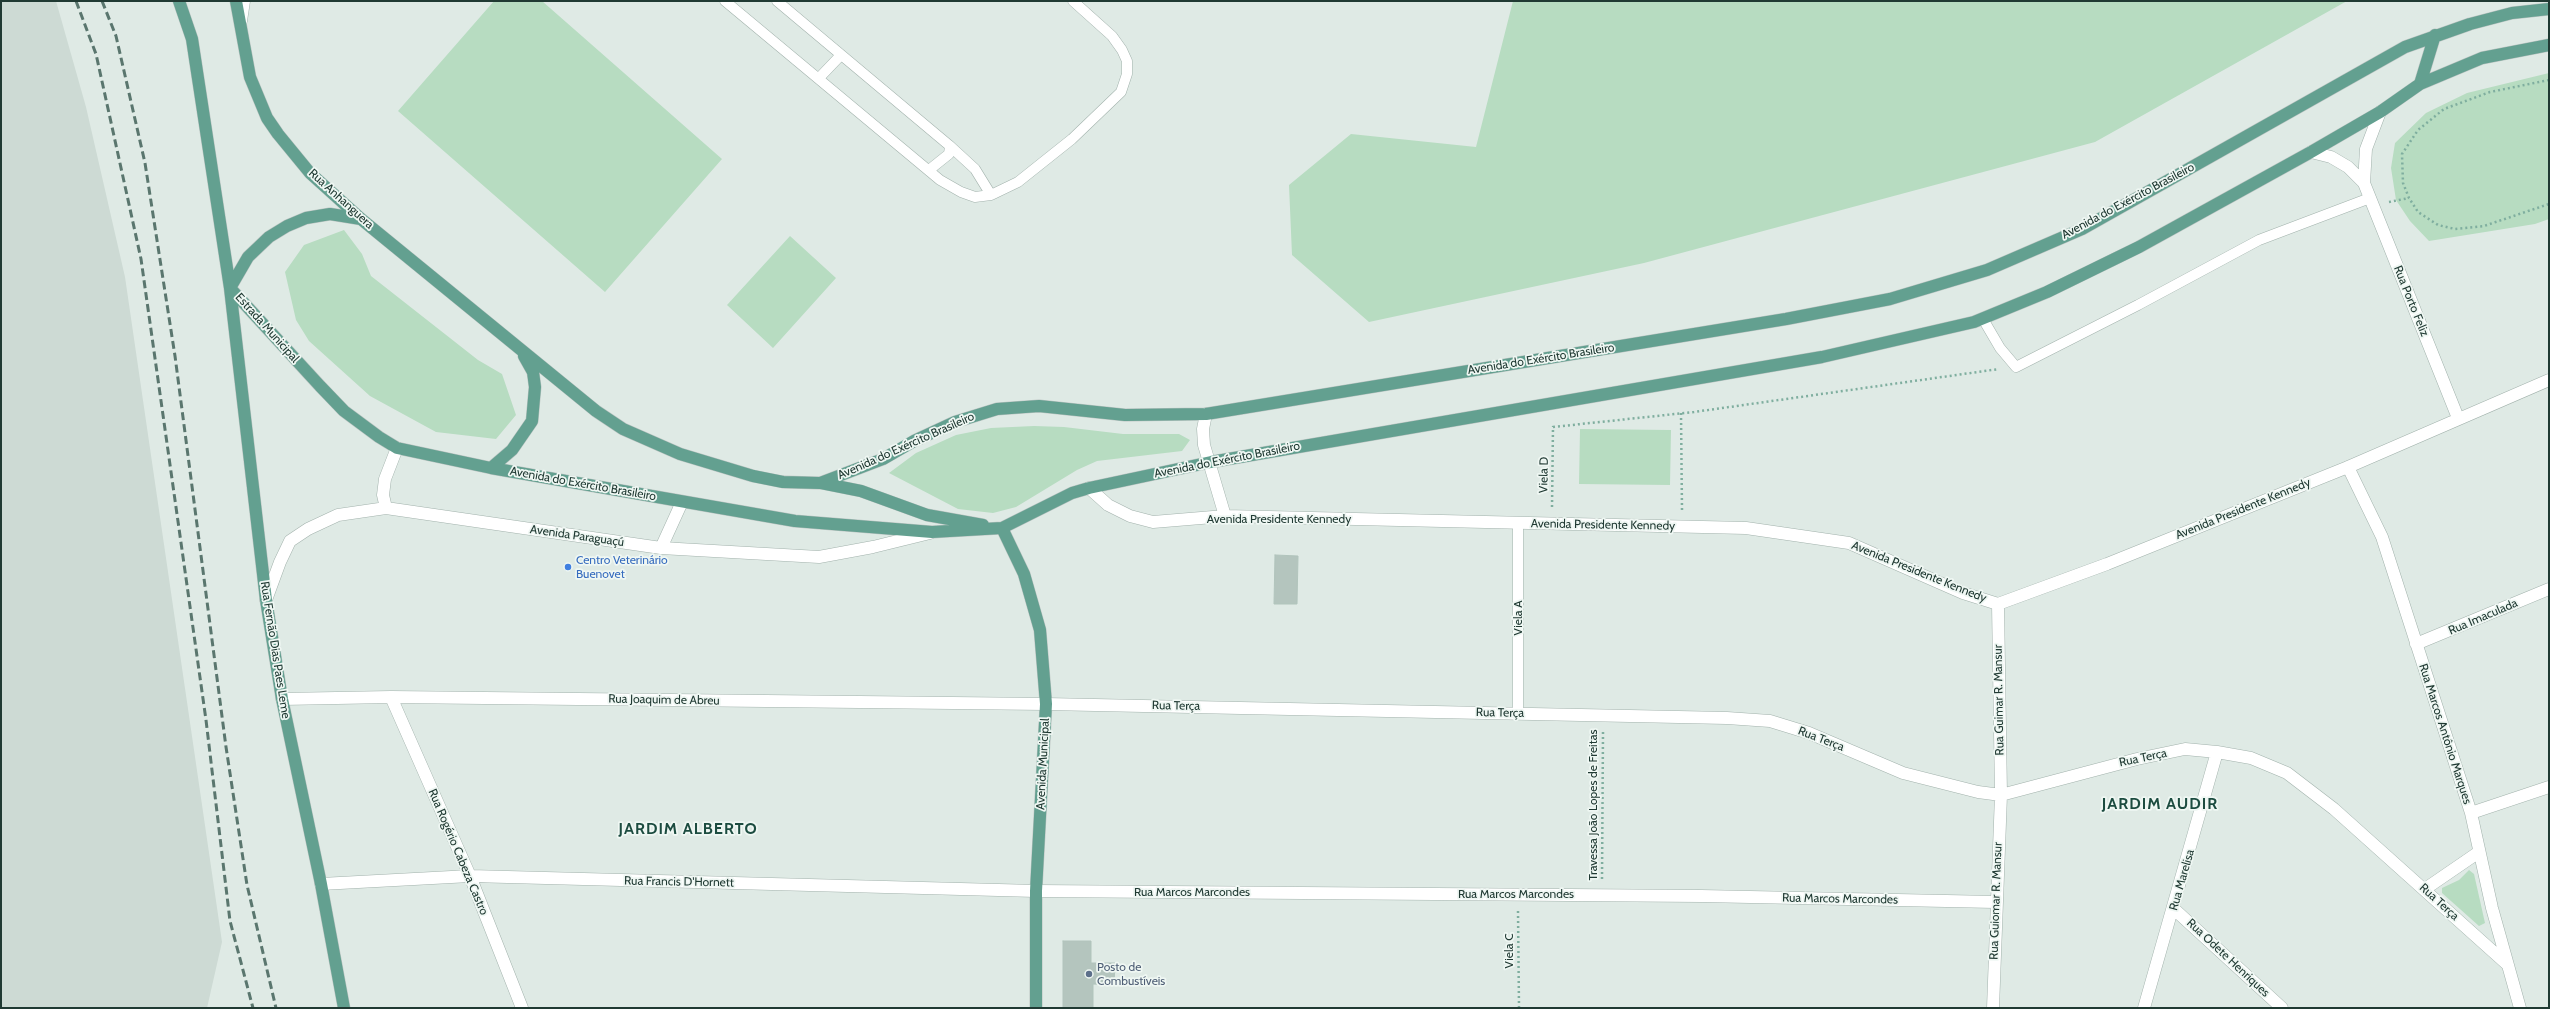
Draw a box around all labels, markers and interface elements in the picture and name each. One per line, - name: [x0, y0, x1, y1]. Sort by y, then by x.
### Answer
- street label: Avenida do Exército Brasileiro: [2059, 160, 2197, 242]
- street label: Rua Anhanguera: [305, 166, 377, 232]
- street label: Rua Porto Feliz: [2390, 263, 2432, 339]
- street label: Estrada Municipal: [232, 290, 302, 366]
- street label: Avenida do Exército Brasileiro: [1467, 340, 1615, 378]
- street label: Avenida do Exército Brasileiro: [835, 409, 977, 483]
- street label: Avenida do Exército Brasileiro: [1153, 439, 1301, 481]
- street label: Viela D: [1536, 457, 1552, 493]
- street label: Avenida do Exército Brasileiro: [509, 464, 657, 504]
- street label: Avenida Presidente Kennedy: [2173, 475, 2313, 543]
- street label: Avenida Presidente Kennedy: [1207, 512, 1351, 526]
- street label: Avenida Presidente Kennedy: [1531, 517, 1675, 533]
- street label: Avenida Paraguaçú: [529, 522, 625, 550]
- street label: Avenida Presidente Kennedy: [1849, 538, 1989, 606]
- place label: Centro Veterinário Buenovet: [576, 553, 668, 581]
- marker: Centro Veterinário Buenovet: [563, 562, 573, 572]
- street label: Rua Fernão Dias Paes Leme: [257, 580, 293, 720]
- street label: Rua Imaculada: [2446, 596, 2520, 638]
- street label: Viela A: [1511, 600, 1525, 636]
- street label: Rua Guimar R. Mansur: [1991, 644, 2007, 756]
- street label: Rua Marcos Antônio Marques: [2415, 662, 2475, 806]
- street label: Rua Joaquim de Abreu: [608, 692, 720, 708]
- street label: Rua Terça: [1152, 698, 1200, 714]
- street label: Rua Terça: [1476, 705, 1524, 721]
- street label: Avenida Municipal: [1033, 718, 1053, 810]
- street label: Rua Terça: [1796, 724, 1846, 754]
- street label: Travessa João Lopes de Freitas: [1586, 730, 1600, 880]
- street label: Rua Terça: [2118, 746, 2168, 770]
- street label: Rua Rogério Cabeza Castro: [425, 787, 491, 917]
- district label: JARDIM AUDIR: [2102, 794, 2218, 814]
- district label: JARDIM ALBERTO: [618, 819, 758, 839]
- street label: Rua Guiomar R. Mansur: [1987, 842, 2005, 960]
- street label: Rua Marelisa: [2166, 848, 2198, 912]
- street label: Rua Francis D'Hornett: [624, 874, 734, 890]
- street label: Rua Terça: [2416, 880, 2462, 924]
- street label: Rua Marcos Marcondes: [1134, 885, 1250, 899]
- street label: Rua Marcos Marcondes: [1458, 887, 1574, 901]
- street label: Rua Marcos Marcondes: [1782, 891, 1898, 907]
- street label: Rua Odete Henriques: [2184, 916, 2272, 1000]
- street label: Viela C: [1502, 933, 1516, 969]
- place label: Posto de Combustíveis: [1097, 960, 1165, 988]
- marker: Posto de Combustíveis: [1084, 969, 1094, 979]

